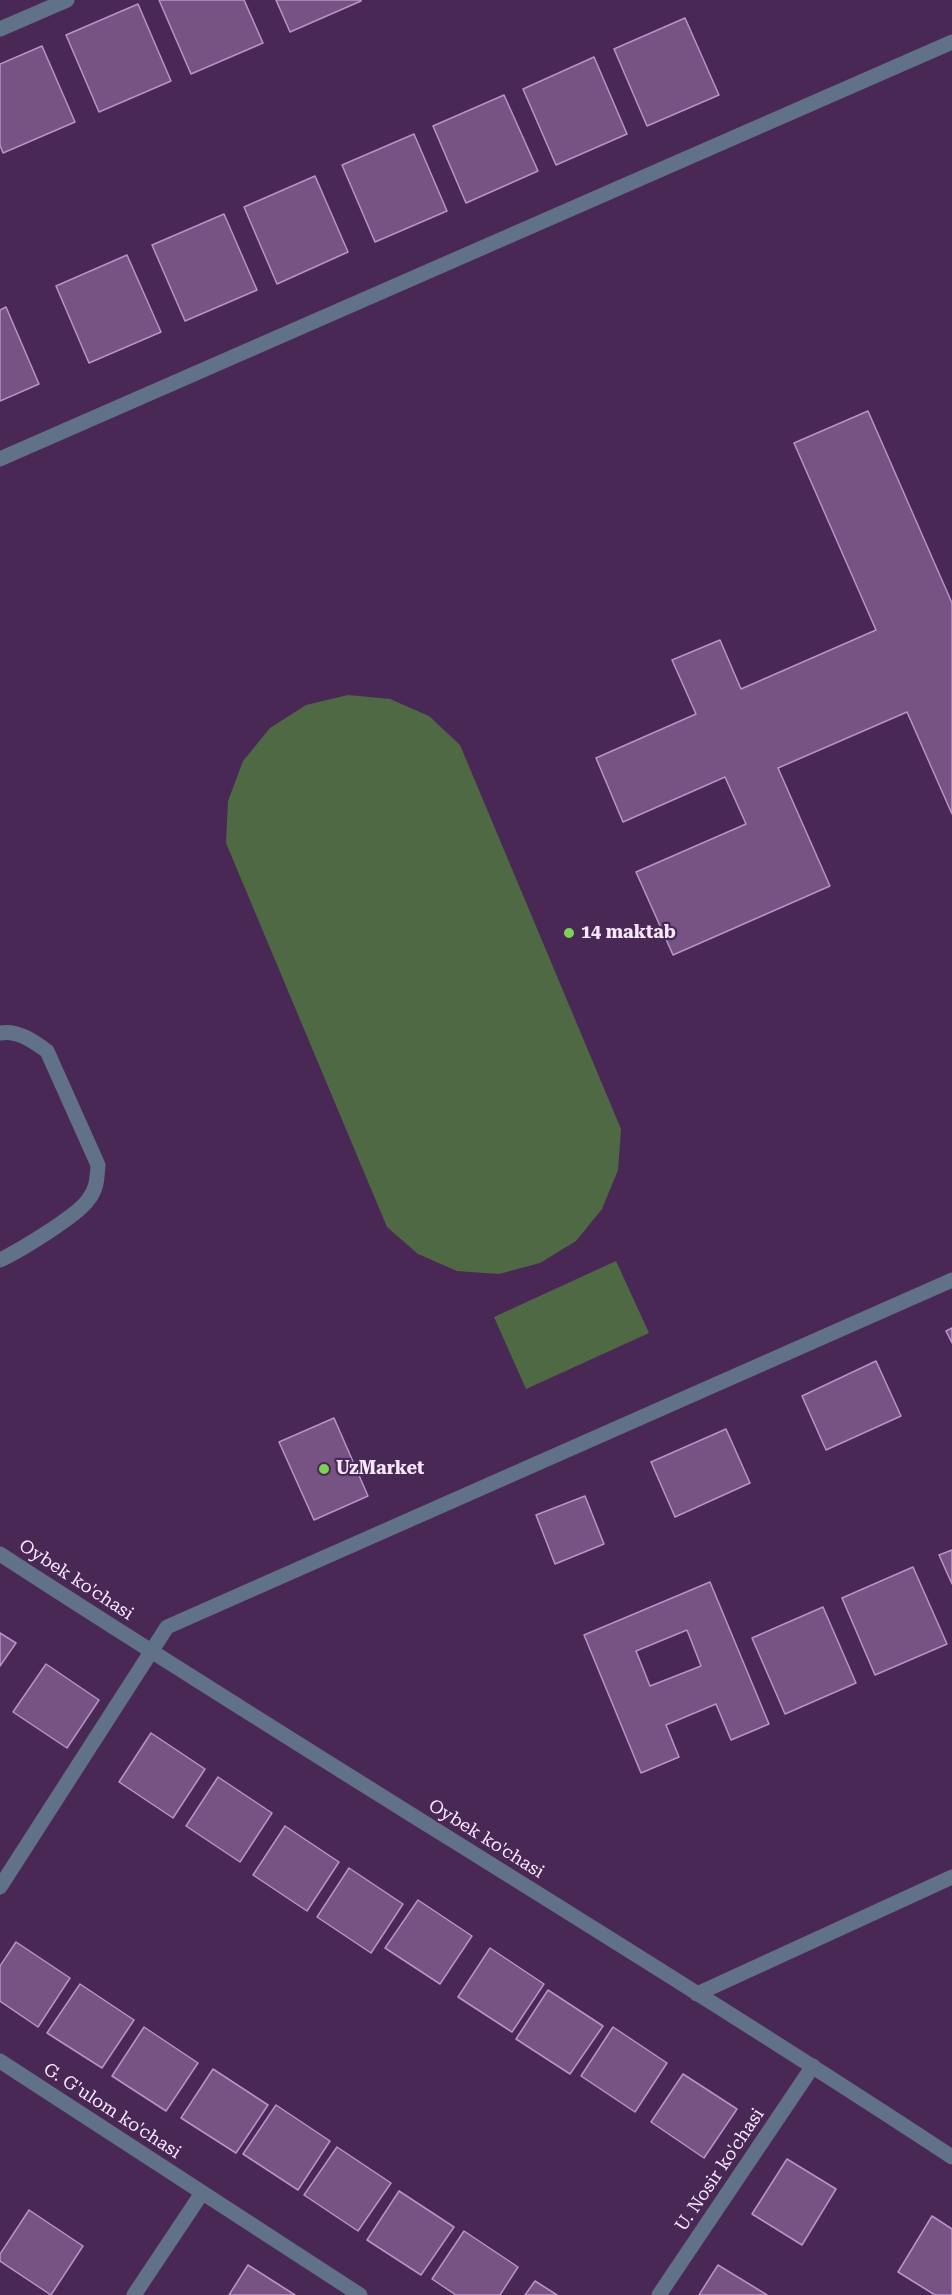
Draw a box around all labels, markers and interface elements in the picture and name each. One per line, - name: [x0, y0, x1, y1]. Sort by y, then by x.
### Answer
- place label: 14 maktab: [581, 922, 676, 944]
- marker: 14 maktab: [562, 926, 576, 940]
- place label: UzMarket: [336, 1458, 424, 1480]
- marker: UzMarket: [317, 1462, 331, 1476]
- street label: Oybek ko'chasi: [15, 1535, 137, 1625]
- street label: Oybek ko'chasi: [424, 1795, 548, 1883]
- street label: G. G'ulom ko'chasi: [39, 2058, 185, 2164]
- street label: U. Nosir ko'chasi: [671, 2104, 769, 2236]

